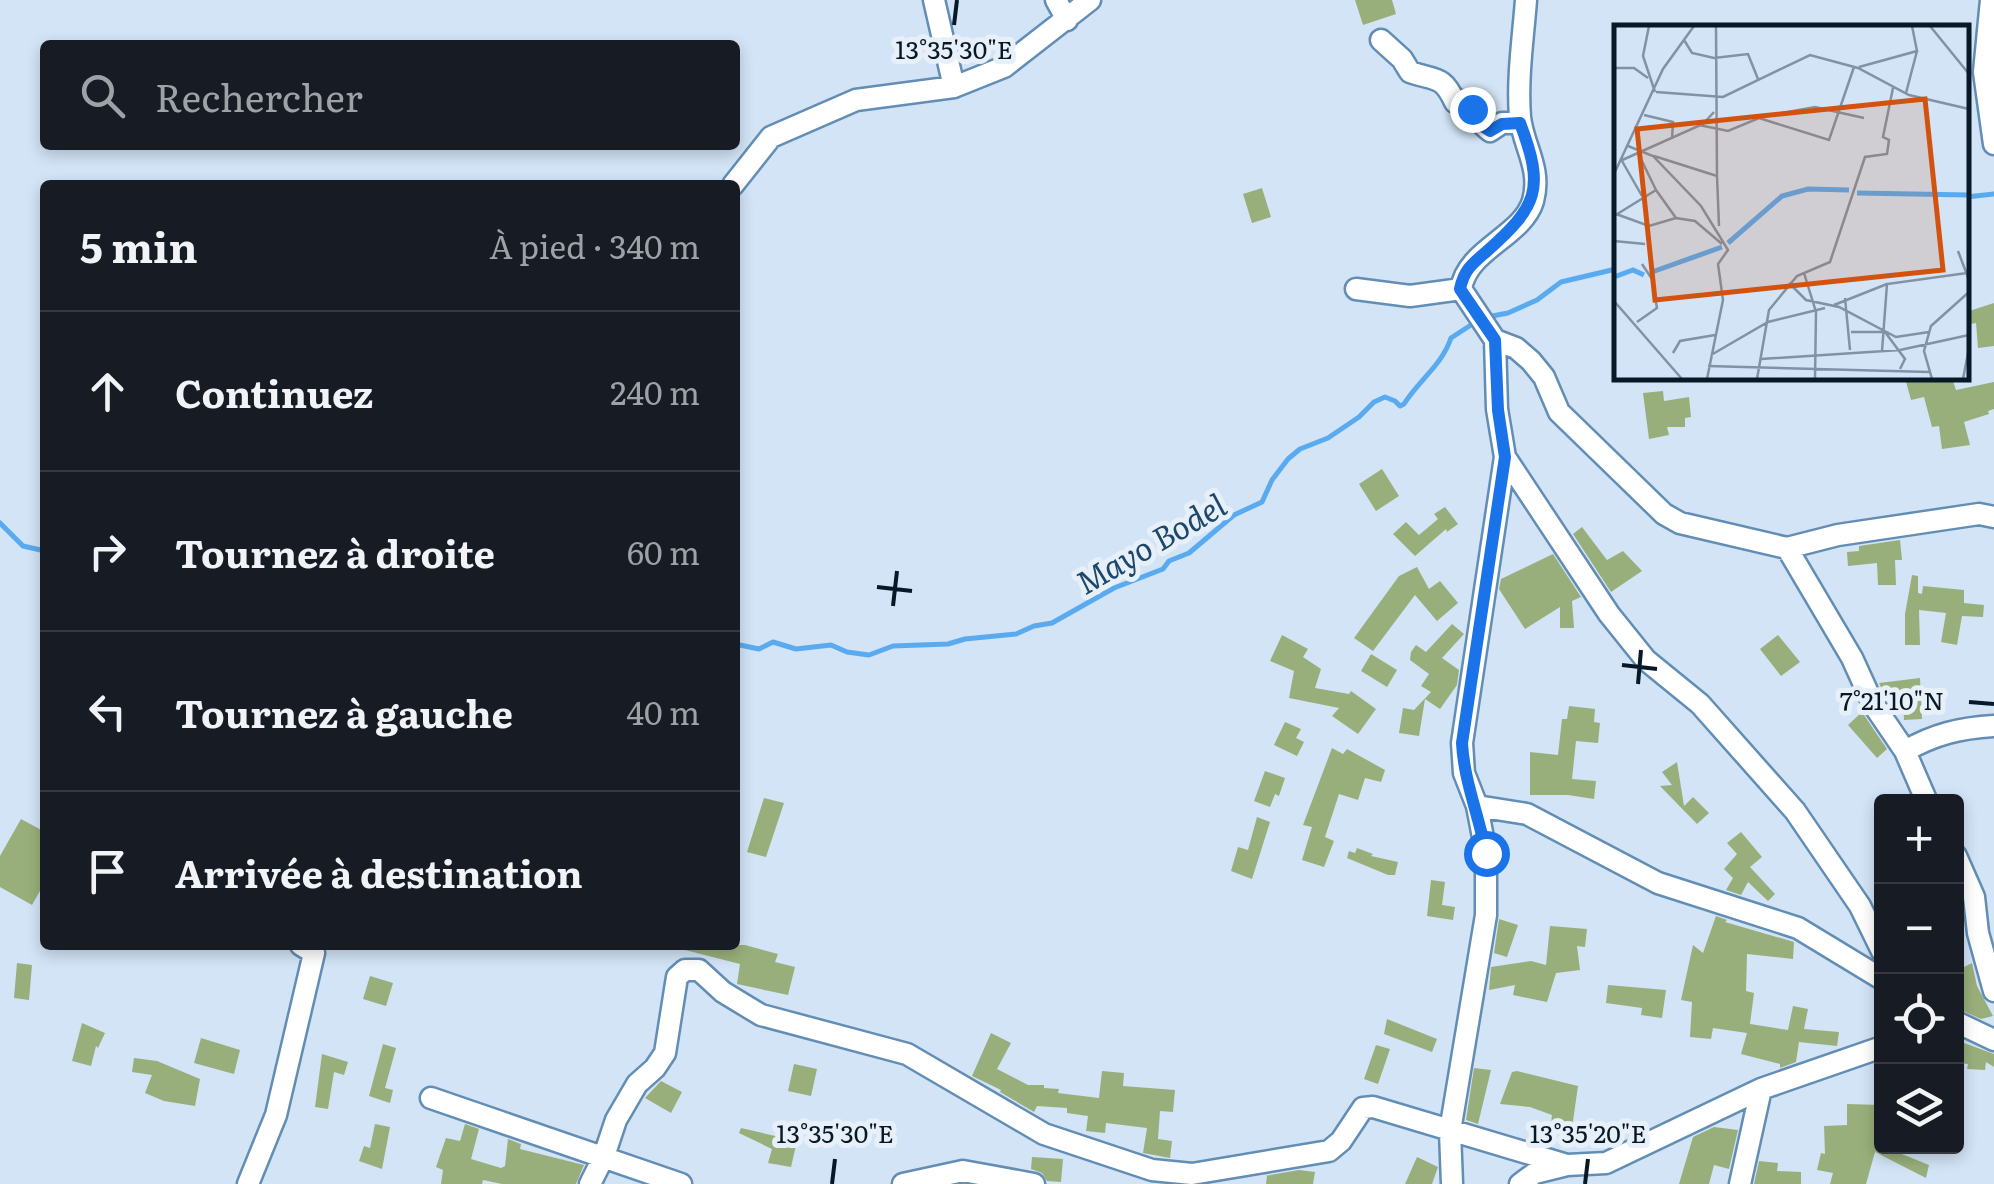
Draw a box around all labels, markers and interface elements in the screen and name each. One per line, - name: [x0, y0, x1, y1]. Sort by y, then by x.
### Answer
- inset map: [1614, 25, 1969, 380]
- text: 13°35'30"E: [895, 30, 1013, 67]
- search box: [40, 40, 740, 150]
- text: Rechercher: [155, 67, 363, 124]
- icon: search: [75, 68, 130, 123]
- route end: [1450, 87, 1496, 133]
- text: 5 min: [80, 214, 198, 276]
- text: À pied · 340 m: [489, 221, 700, 269]
- text: Continuez: [175, 363, 373, 420]
- icon: ahead: [80, 364, 135, 419]
- text: 240 m: [610, 367, 700, 415]
- water label: Mayo Bodel: [1066, 480, 1234, 604]
- text: Tournez à droite: [175, 523, 495, 580]
- icon: right: [80, 524, 135, 579]
- text: 60 m: [627, 527, 700, 575]
- text: 7°21'10"N: [1840, 681, 1944, 718]
- text: Tournez à gauche: [175, 683, 513, 740]
- icon: left: [80, 684, 135, 739]
- text: 40 m: [626, 687, 700, 735]
- map controls: [1874, 794, 1964, 1154]
- button: +: [1874, 794, 1964, 884]
- route start: [1464, 831, 1510, 877]
- text: Arrivée à destination: [175, 843, 583, 900]
- icon: arrive: [80, 844, 135, 899]
- button: −: [1874, 884, 1964, 974]
- button: locate: [1874, 974, 1964, 1064]
- button: layers: [1874, 1064, 1964, 1154]
- text: 13°35'30"E: [776, 1114, 894, 1151]
- text: 13°35'20"E: [1530, 1114, 1646, 1151]

